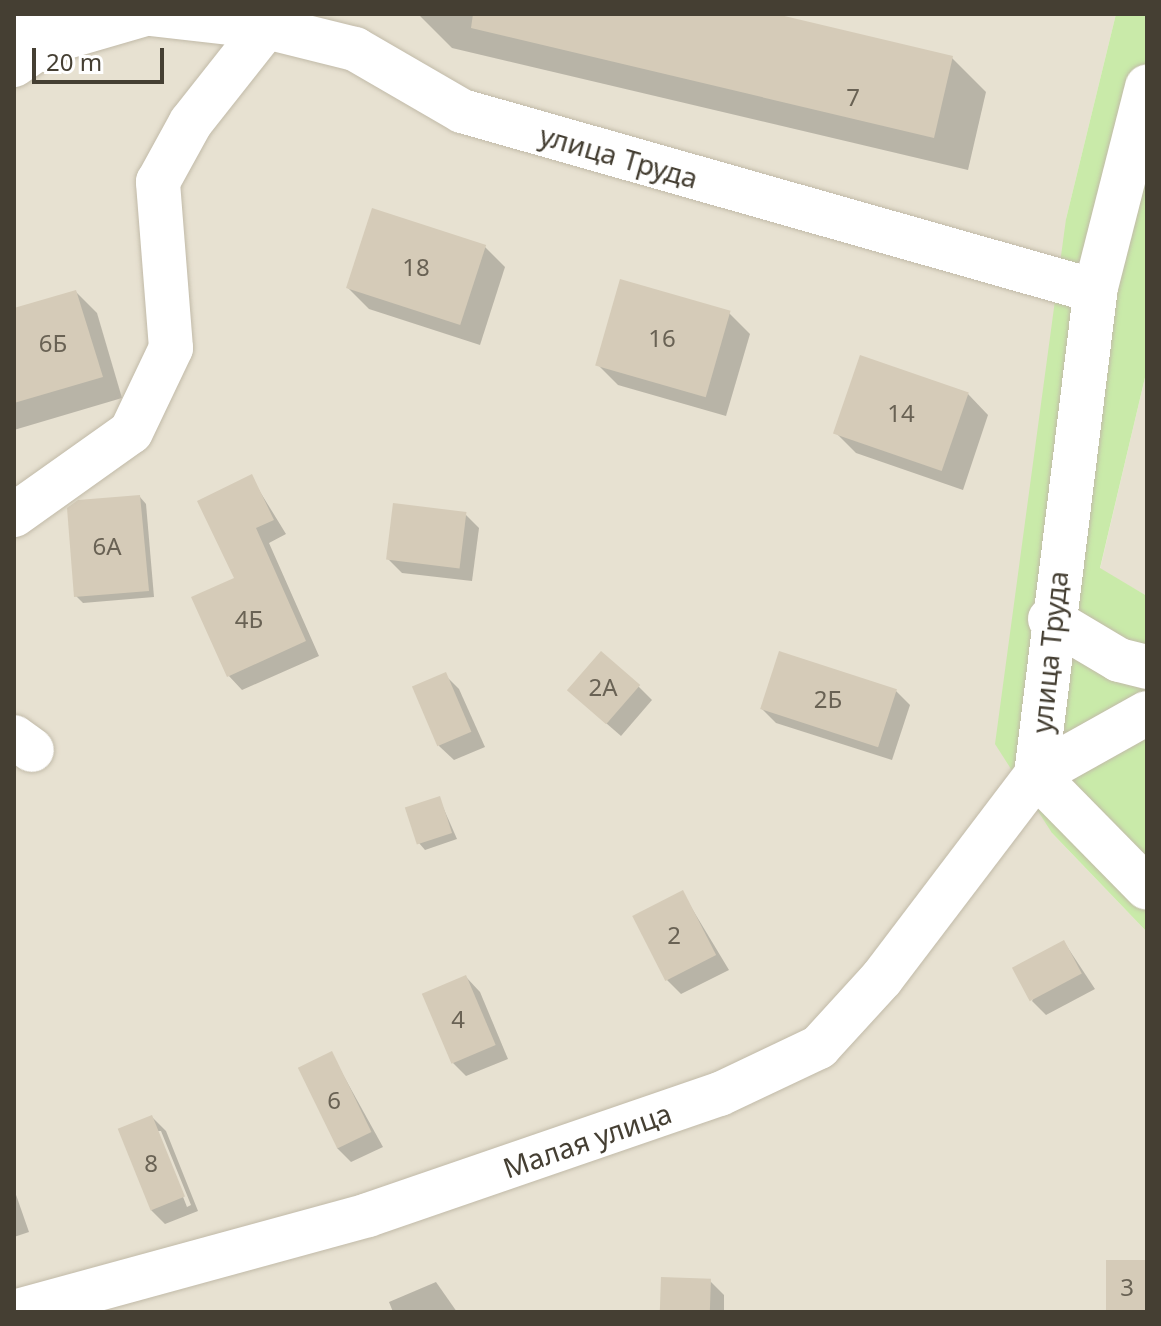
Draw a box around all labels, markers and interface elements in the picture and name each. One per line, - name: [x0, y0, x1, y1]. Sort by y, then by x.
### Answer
- scale bar: [36, 32, 168, 82]
- text: 20 m: [46, 45, 102, 78]
- house number: 7: [846, 83, 860, 111]
- street label: улица Труда: [536, 117, 702, 195]
- house number: 18: [402, 253, 430, 281]
- house number: 16: [648, 324, 676, 352]
- house number: 6Б: [39, 329, 67, 357]
- house number: 14: [887, 399, 915, 427]
- house number: 6А: [92, 532, 122, 560]
- street label: улица Труда: [1024, 569, 1074, 735]
- house number: 4Б: [235, 605, 263, 633]
- house number: 2А: [588, 673, 618, 701]
- house number: 2Б: [814, 685, 842, 713]
- house number: 2: [667, 921, 681, 949]
- house number: 4: [451, 1005, 465, 1033]
- house number: 6: [327, 1086, 341, 1114]
- street label: Малая улица: [498, 1096, 676, 1184]
- house number: 8: [144, 1149, 158, 1177]
- house number: 3: [1120, 1273, 1134, 1301]

